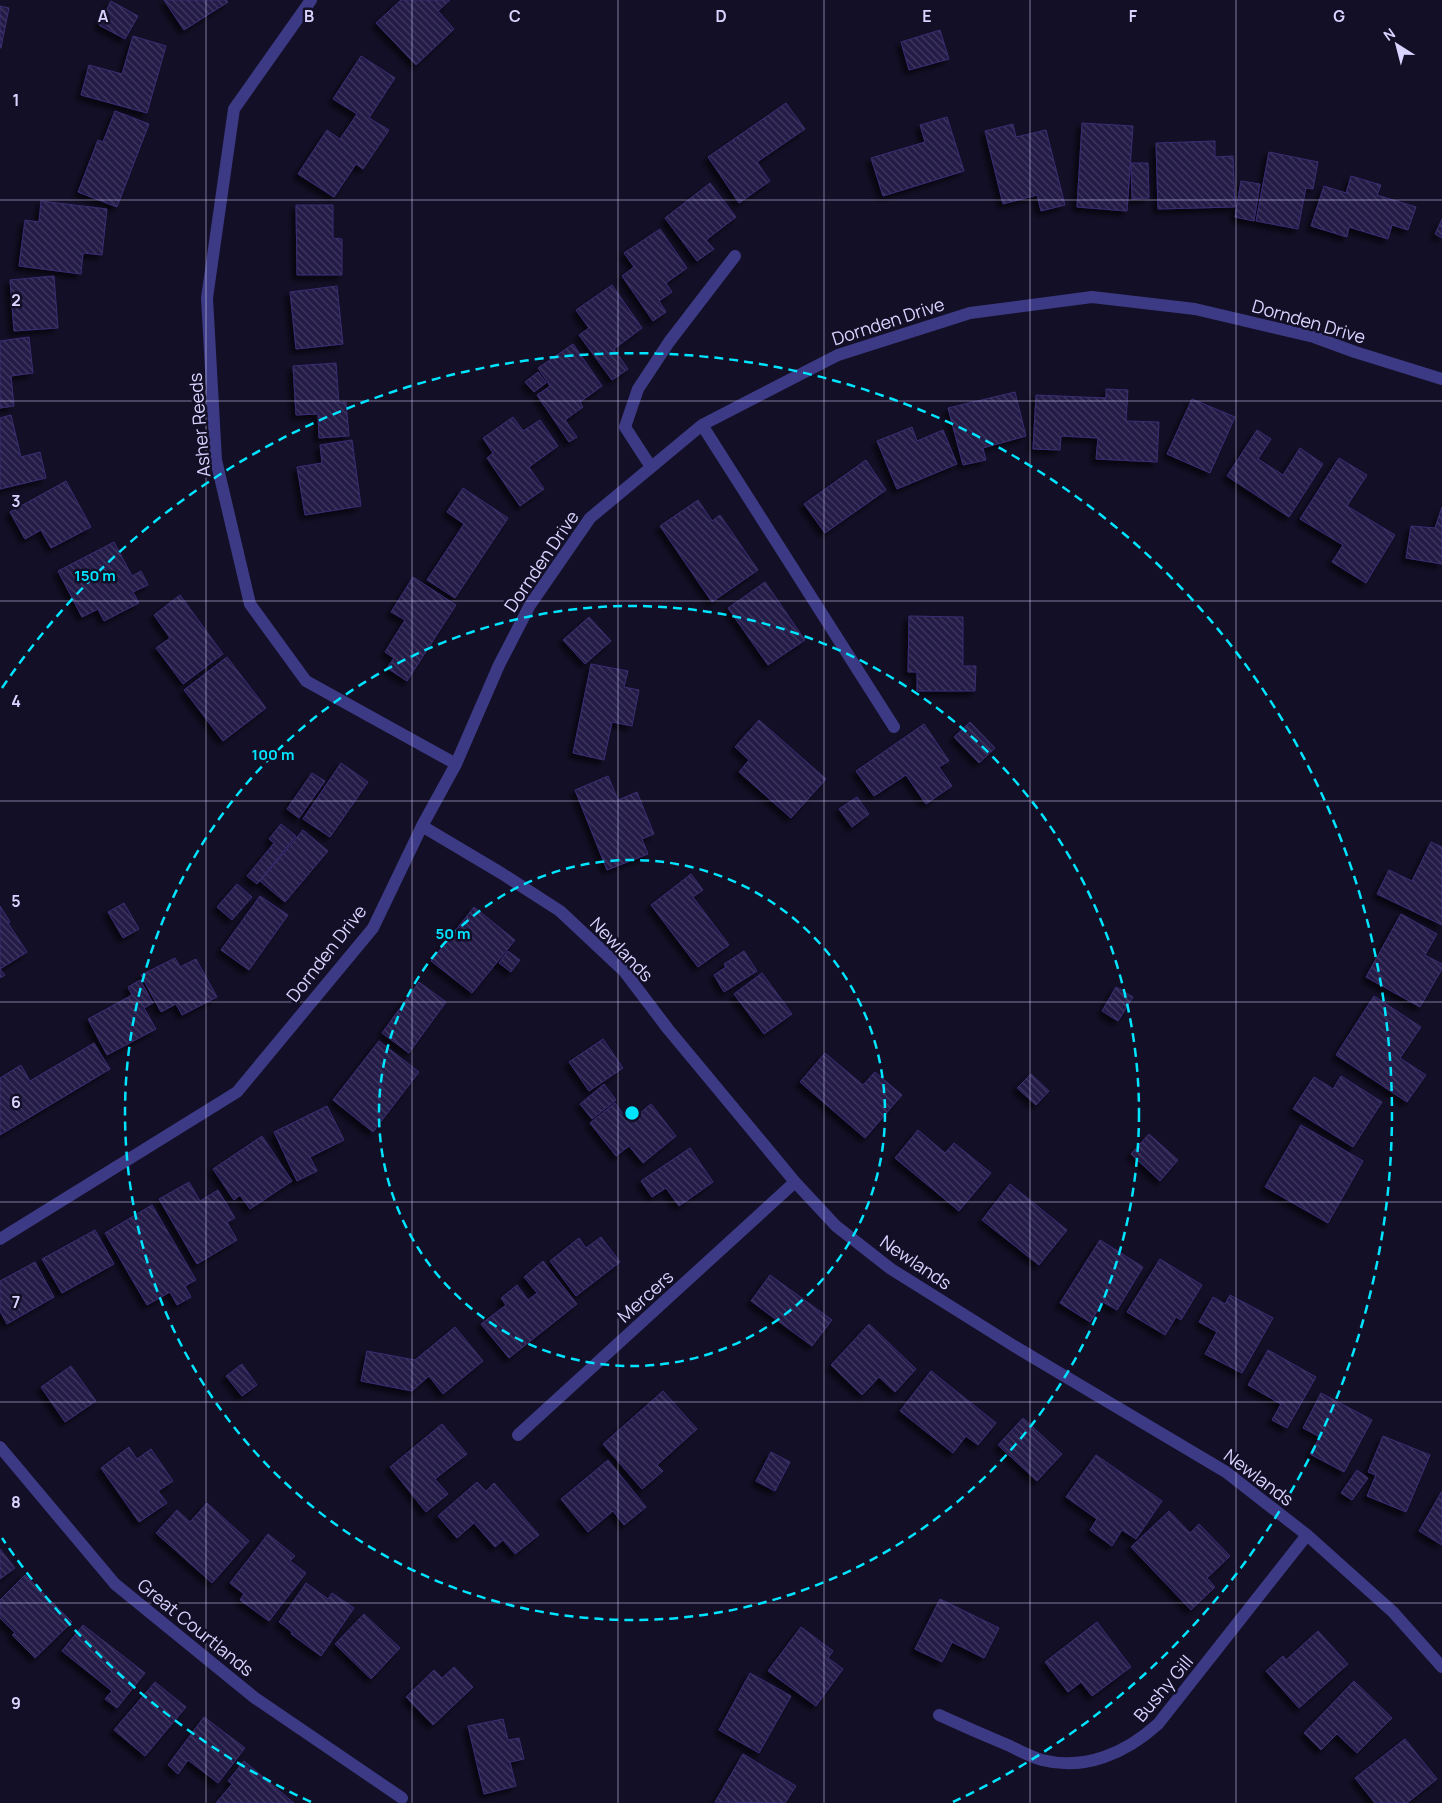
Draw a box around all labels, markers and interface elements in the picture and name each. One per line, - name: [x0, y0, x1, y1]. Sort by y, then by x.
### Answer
- text: A: [98, 5, 109, 27]
- text: B: [304, 5, 314, 27]
- text: C: [509, 5, 521, 27]
- text: D: [715, 5, 727, 27]
- text: E: [922, 5, 932, 27]
- text: F: [1129, 5, 1138, 27]
- text: G: [1333, 5, 1345, 27]
- north arrow: [1372, 20, 1422, 70]
- text: N: [1379, 23, 1399, 45]
- text: 1: [12, 89, 20, 111]
- text: 2: [11, 289, 21, 311]
- street label: Dornden Drive: [829, 291, 947, 351]
- street label: Dornden Drive: [1249, 293, 1369, 349]
- street label: Asher Reeds: [182, 372, 216, 478]
- text: 3: [11, 490, 21, 512]
- street label: Dornden Drive: [498, 506, 584, 616]
- text: 150 m: [74, 565, 116, 586]
- text: 4: [11, 690, 21, 712]
- text: 100 m: [252, 744, 294, 765]
- text: 5: [11, 890, 21, 912]
- street label: Dornden Drive: [280, 899, 372, 1007]
- street label: Newlands: [585, 911, 659, 987]
- text: 50 m: [435, 923, 471, 944]
- text: 6: [11, 1091, 21, 1113]
- centre of rings: [623, 1104, 641, 1122]
- street label: Newlands: [876, 1229, 956, 1295]
- street label: Mercers: [612, 1264, 678, 1328]
- text: 7: [12, 1291, 20, 1313]
- street label: Newlands: [1219, 1443, 1299, 1511]
- text: 8: [11, 1491, 21, 1513]
- street label: Great Courtlands: [133, 1573, 259, 1681]
- street label: Bushy Gill: [1128, 1650, 1198, 1726]
- text: 9: [11, 1692, 21, 1714]

